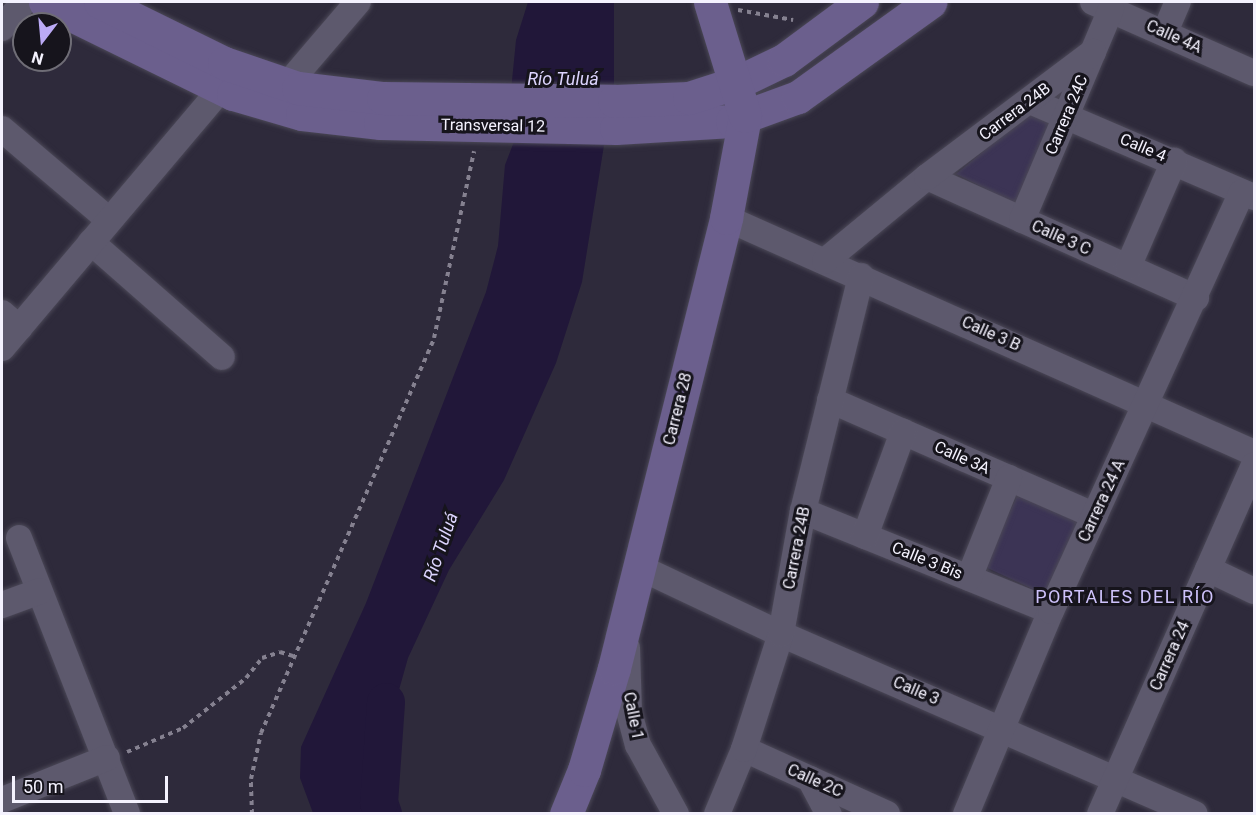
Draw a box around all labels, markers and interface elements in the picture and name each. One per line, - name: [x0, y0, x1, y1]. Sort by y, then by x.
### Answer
- north arrow: [12, 12, 72, 72]
- street label: Calle 4A: [1143, 16, 1205, 58]
- text: N: [29, 47, 46, 69]
- water label: Río Tuluá: [527, 68, 599, 90]
- street label: Carrera 24C: [1042, 72, 1092, 158]
- street label: Carrera 24B: [976, 79, 1054, 145]
- street label: Transversal 12: [441, 115, 545, 137]
- street label: Calle 4: [1117, 130, 1169, 166]
- street label: Calle 3 C: [1028, 216, 1094, 260]
- street label: Calle 3 B: [959, 313, 1023, 355]
- street label: Carrera 28: [660, 371, 696, 447]
- street label: Calle 3A: [931, 437, 993, 479]
- street label: Carrera 24 A: [1075, 457, 1129, 545]
- street label: Carrera 24B: [780, 505, 814, 591]
- water label: Río Tuluá: [419, 509, 463, 585]
- street label: Calle 3 Bis: [889, 538, 965, 584]
- district label: PORTALES DEL RÍO: [1035, 586, 1215, 608]
- street label: Carrera 24: [1146, 618, 1194, 694]
- street label: Calle 3: [890, 673, 942, 709]
- street label: Calle 1: [619, 690, 647, 742]
- street label: Calle 2C: [784, 760, 846, 802]
- scale bar: [15, 764, 171, 802]
- text: 50 m: [23, 776, 63, 797]

